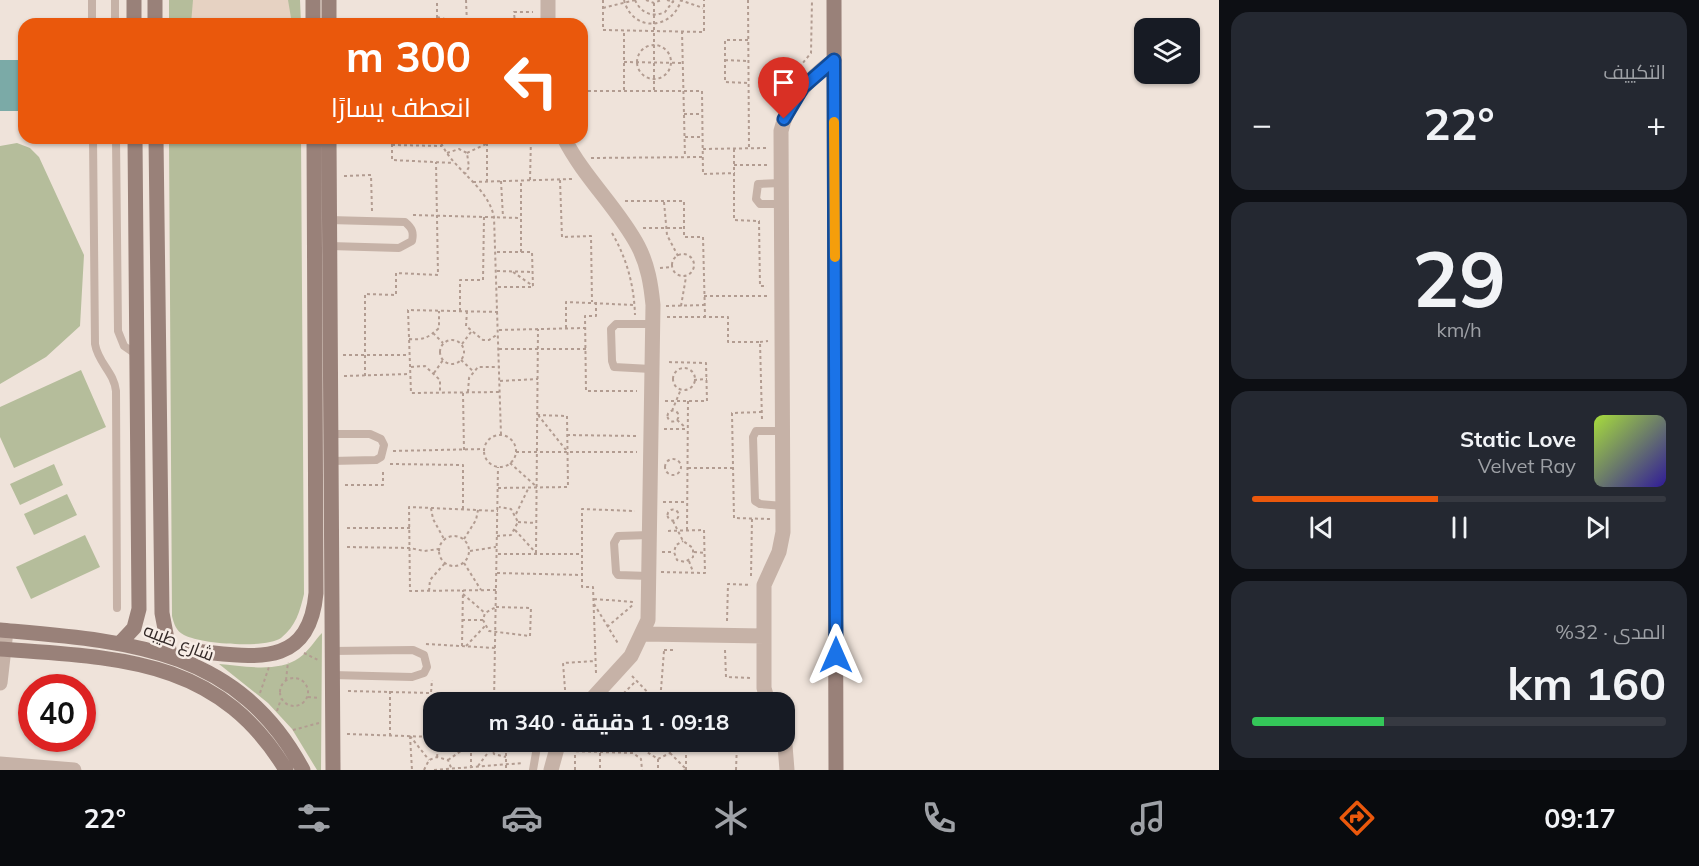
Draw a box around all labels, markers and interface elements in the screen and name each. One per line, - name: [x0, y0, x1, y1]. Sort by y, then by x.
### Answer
- map controls: [1134, 18, 1200, 84]
- button: layers: [1134, 18, 1200, 84]
- text: 300 m: [346, 30, 471, 83]
- icon: left: [492, 42, 570, 120]
- pin: [758, 57, 809, 119]
- text: التكييف: [1603, 59, 1666, 84]
- icon: arrive: [767, 66, 800, 99]
- text: انعطف يسارًا: [331, 90, 471, 124]
- text: 22°: [1423, 95, 1495, 151]
- text: −: [1252, 103, 1272, 144]
- text: +: [1646, 103, 1666, 144]
- text: 29: [1412, 229, 1506, 327]
- text: km/h: [1436, 317, 1482, 342]
- text: Static Love: [1460, 425, 1576, 453]
- text: Velvet Ray: [1478, 453, 1576, 478]
- icon: previous: [1305, 511, 1338, 544]
- icon: pause: [1443, 511, 1476, 544]
- icon: next: [1581, 511, 1614, 544]
- street label: شارع طيبه: [140, 618, 218, 667]
- text: المدى · 32%: [1555, 619, 1666, 644]
- position arrow: [804, 623, 868, 687]
- text: 160 km: [1507, 655, 1666, 711]
- speed limit sign: 40: [18, 674, 96, 752]
- text: 09:18 · 1 دقيقة · 340 m: [489, 708, 729, 736]
- icon: filters: [293, 797, 335, 839]
- icon: car: [501, 797, 543, 839]
- icon: climate: [710, 797, 752, 839]
- icon: phone: [918, 797, 960, 839]
- icon: music: [1127, 797, 1169, 839]
- icon: directions: [1336, 797, 1378, 839]
- text: 22°: [83, 801, 126, 835]
- text: 09:17: [1544, 801, 1616, 835]

